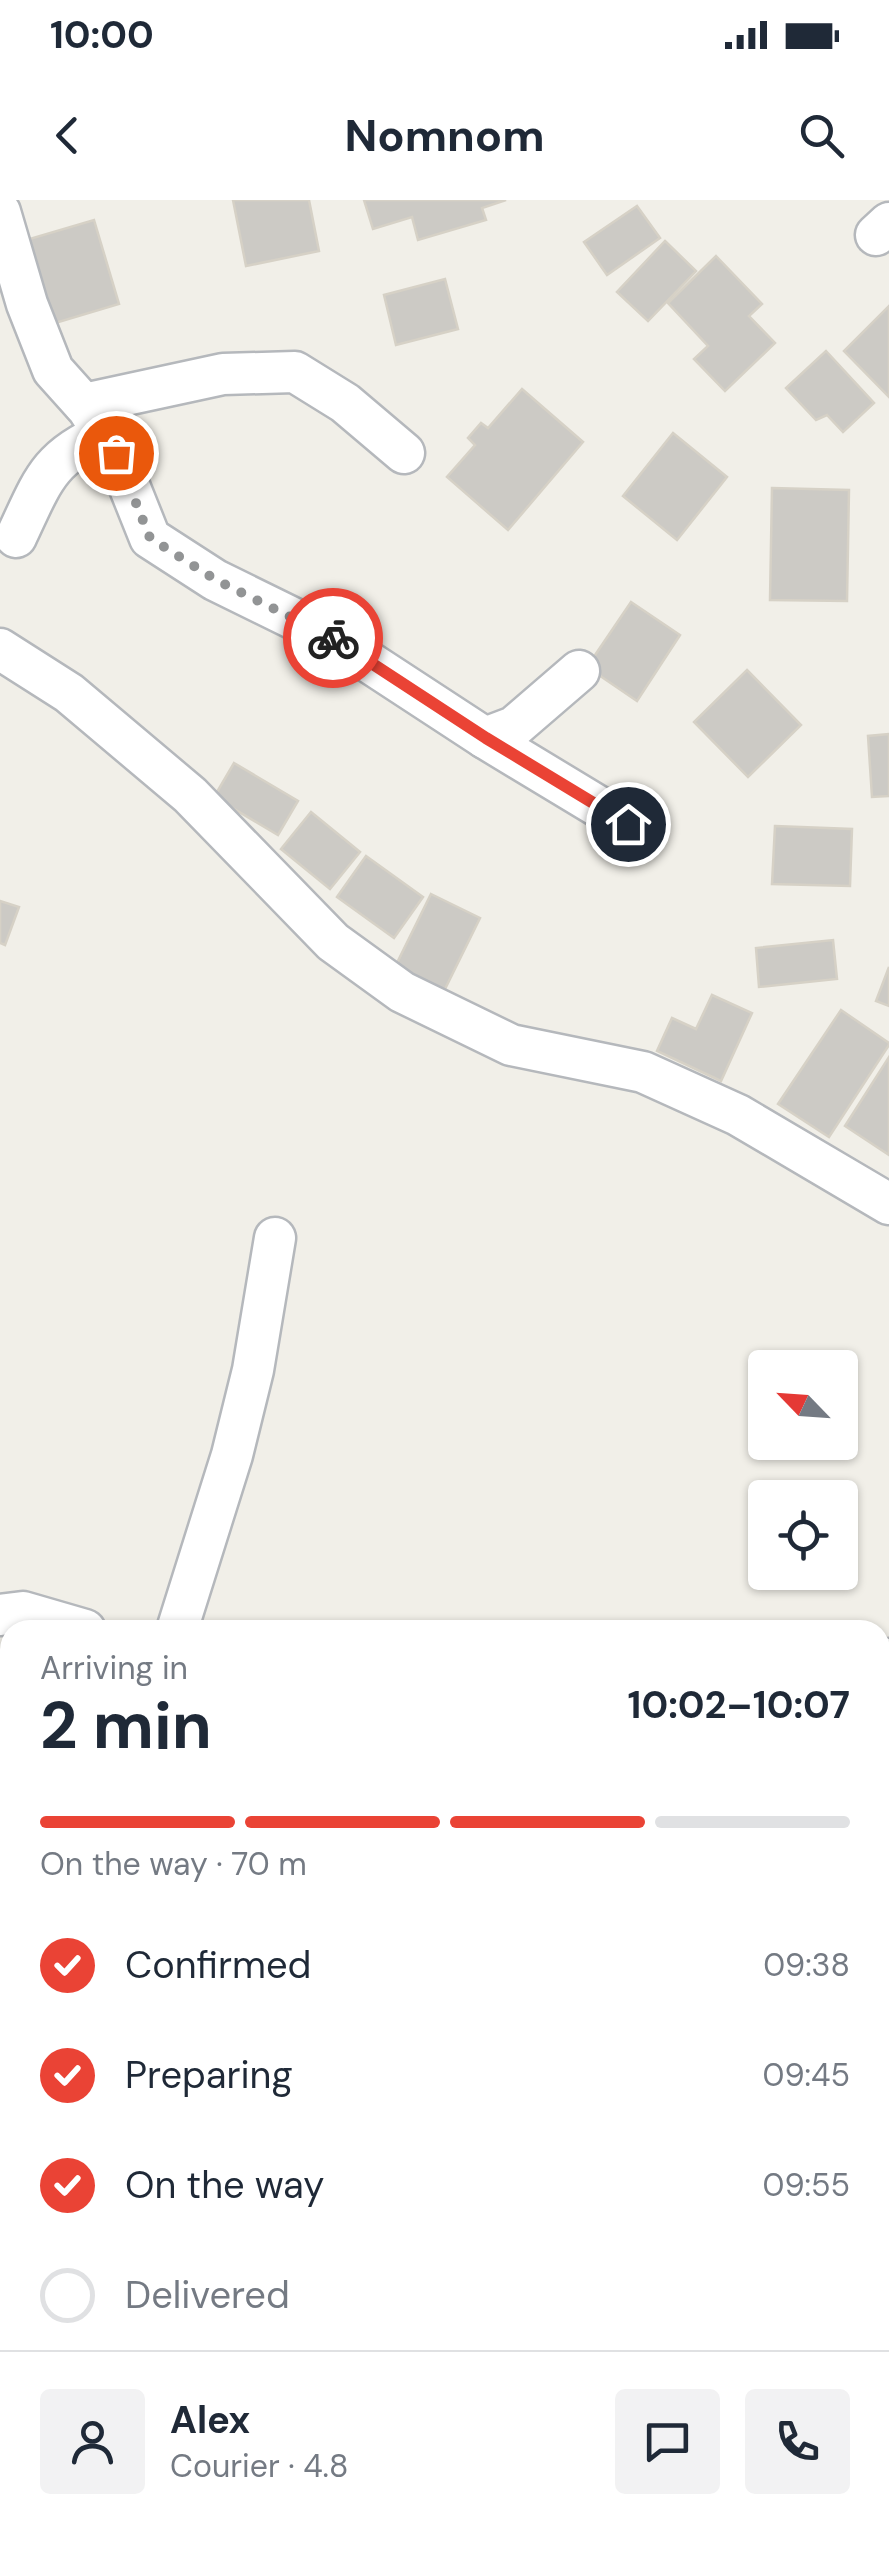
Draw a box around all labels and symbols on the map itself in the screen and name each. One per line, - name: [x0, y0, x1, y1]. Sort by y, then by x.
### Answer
- pin: [74, 411, 159, 496]
- courier: [283, 588, 383, 688]
- pin: [586, 782, 671, 867]
- north arrow: [748, 1350, 858, 1460]

